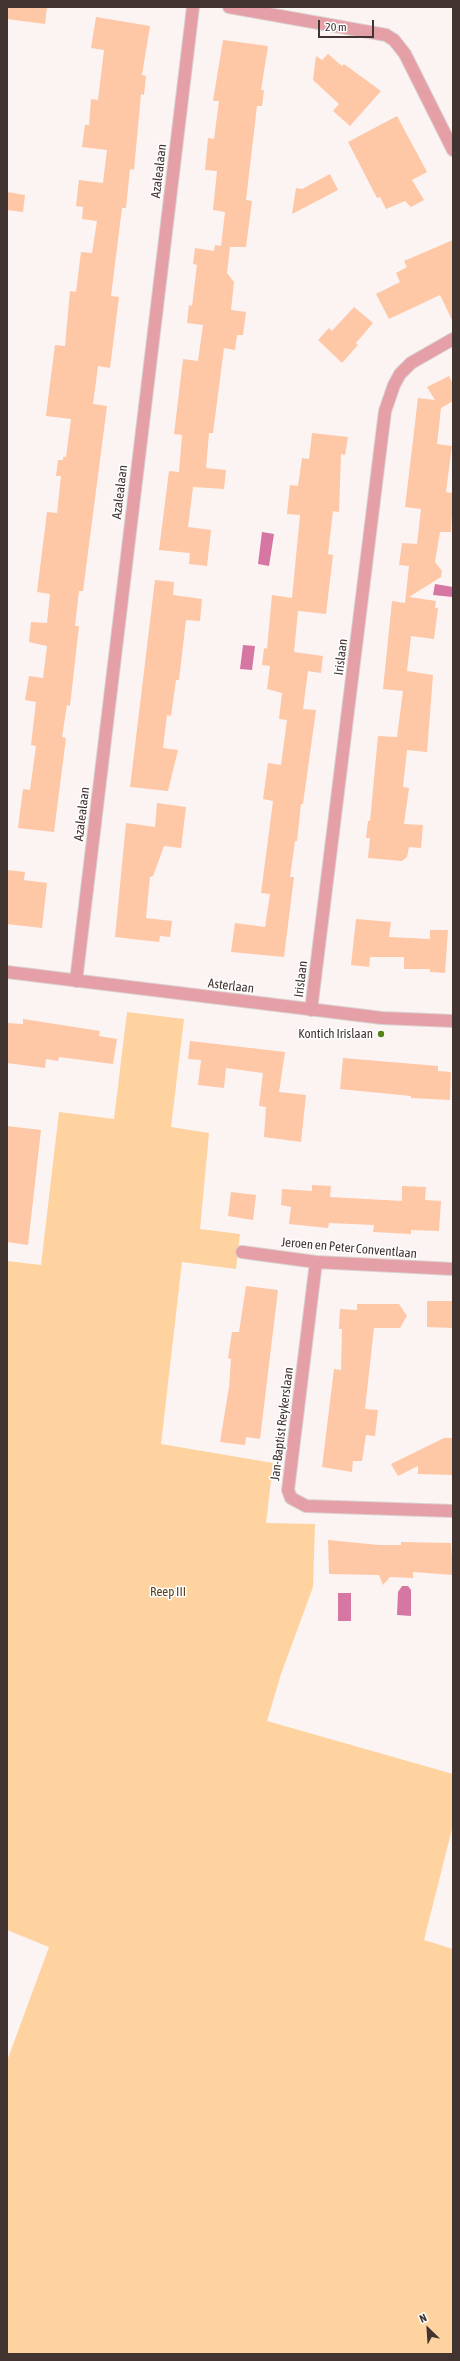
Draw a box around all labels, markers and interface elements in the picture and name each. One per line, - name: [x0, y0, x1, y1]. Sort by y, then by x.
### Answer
- scale bar: [320, 12, 376, 38]
- text: 20 m: [325, 20, 347, 34]
- street label: Azalealaan: [148, 143, 170, 199]
- street label: Azalealaan: [109, 464, 131, 520]
- street label: Irislaan: [331, 638, 351, 676]
- street label: Azalealaan: [71, 786, 93, 842]
- street label: Irislaan: [291, 960, 311, 998]
- street label: Asterlaan: [207, 975, 255, 997]
- place label: Kontich Irislaan: [298, 1026, 373, 1042]
- marker: Kontich Irislaan: [376, 1029, 386, 1039]
- street label: Jeroen en Peter Conventlaan: [280, 1234, 418, 1262]
- street label: Jan-Baptist Reykerslaan: [267, 1366, 297, 1482]
- park label: Reep III: [150, 1584, 186, 1600]
- north arrow: [408, 2309, 448, 2349]
- text: N: [417, 2311, 428, 2325]

